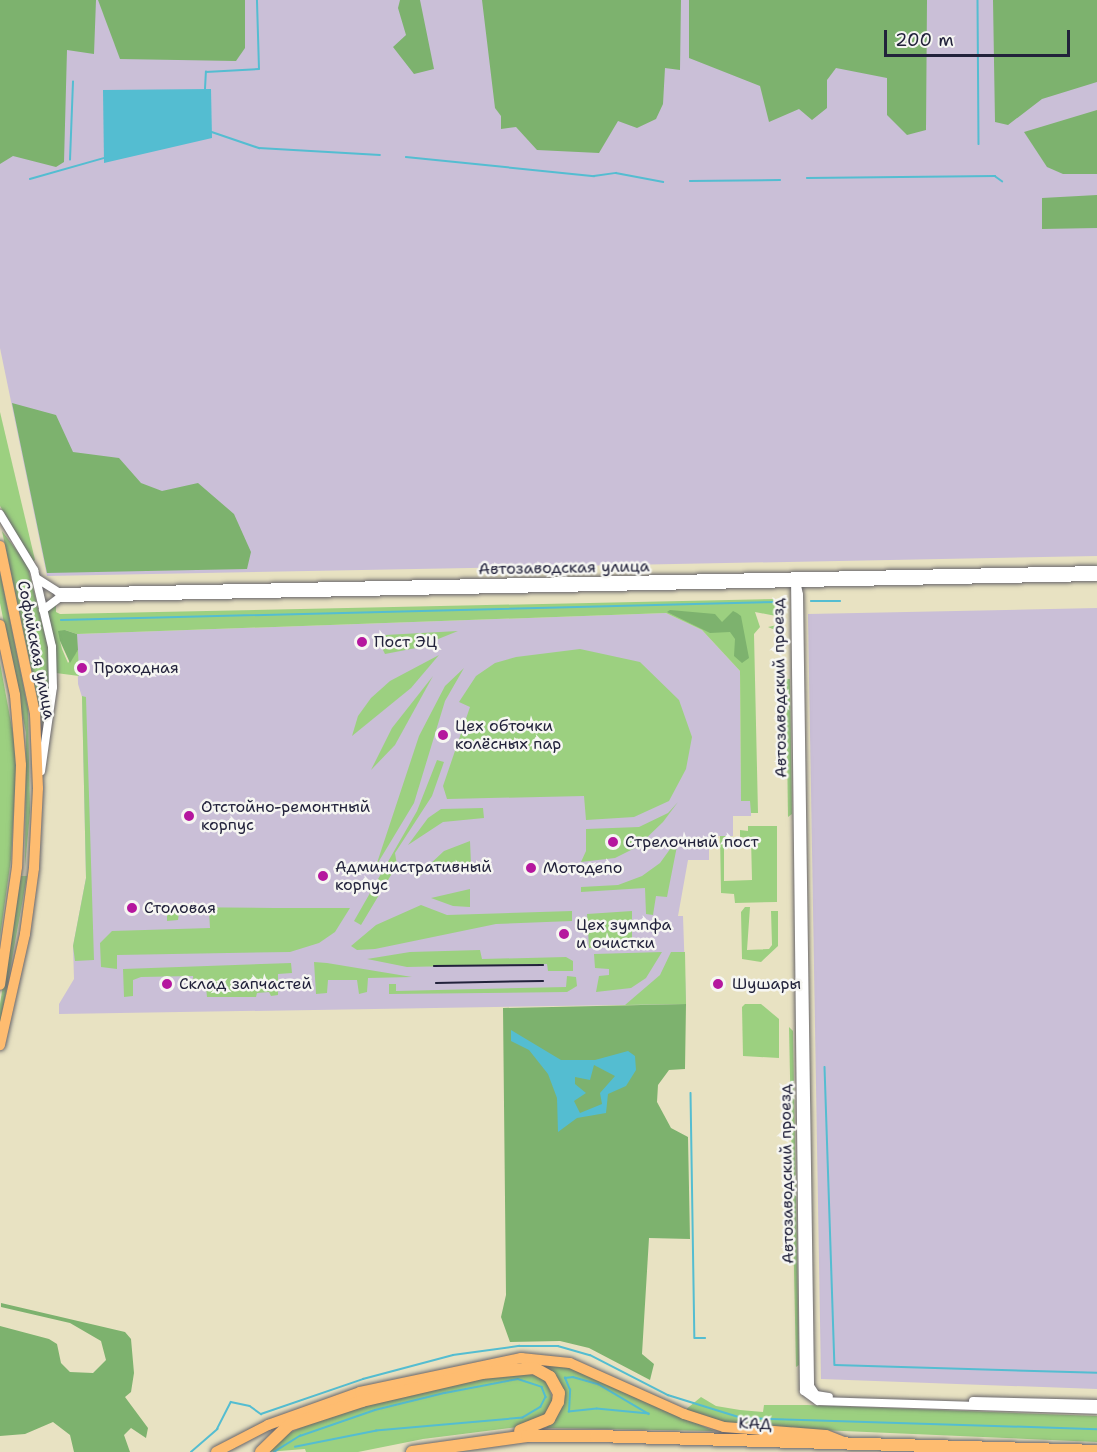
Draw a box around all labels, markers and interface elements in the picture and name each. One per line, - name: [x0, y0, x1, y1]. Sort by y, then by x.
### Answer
- scale bar: [887, 18, 1073, 56]
- text: 200 m: [895, 28, 954, 52]
- street label: Автозаводская улица: [478, 557, 650, 579]
- street label: Софийская улица: [13, 579, 59, 721]
- street label: Автозаводский проезд: [769, 598, 791, 778]
- place label: Пост ЭЦ: [374, 632, 437, 652]
- marker: Пост ЭЦ: [355, 635, 369, 649]
- place label: Проходная: [94, 658, 179, 678]
- marker: Проходная: [75, 661, 89, 675]
- place label: Цех обточки колёсных пар: [455, 716, 561, 754]
- marker: Цех обточки колёсных пар: [436, 728, 450, 742]
- place label: Отстойно-ремонтный корпус: [201, 797, 370, 835]
- marker: Отстойно-ремонтный корпус: [182, 809, 196, 823]
- place label: Стрелочный пост: [625, 832, 759, 852]
- marker: Стрелочный пост: [606, 835, 620, 849]
- place label: Административный корпус: [335, 857, 492, 895]
- place label: Мотодепо: [543, 858, 622, 878]
- marker: Мотодепо: [524, 861, 538, 875]
- marker: Административный корпус: [316, 869, 330, 883]
- place label: Столовая: [144, 898, 216, 918]
- marker: Столовая: [125, 901, 139, 915]
- place label: Цех зумпфа и очистки: [576, 915, 672, 953]
- marker: Цех зумпфа и очистки: [557, 927, 571, 941]
- place label: Склад запчастей: [179, 974, 312, 994]
- place label: Шушары: [732, 974, 801, 994]
- marker: Шушары: [709, 975, 727, 993]
- marker: Склад запчастей: [160, 977, 174, 991]
- street label: Автозаводский проезд: [776, 1084, 798, 1264]
- street label: КАД: [738, 1414, 772, 1434]

